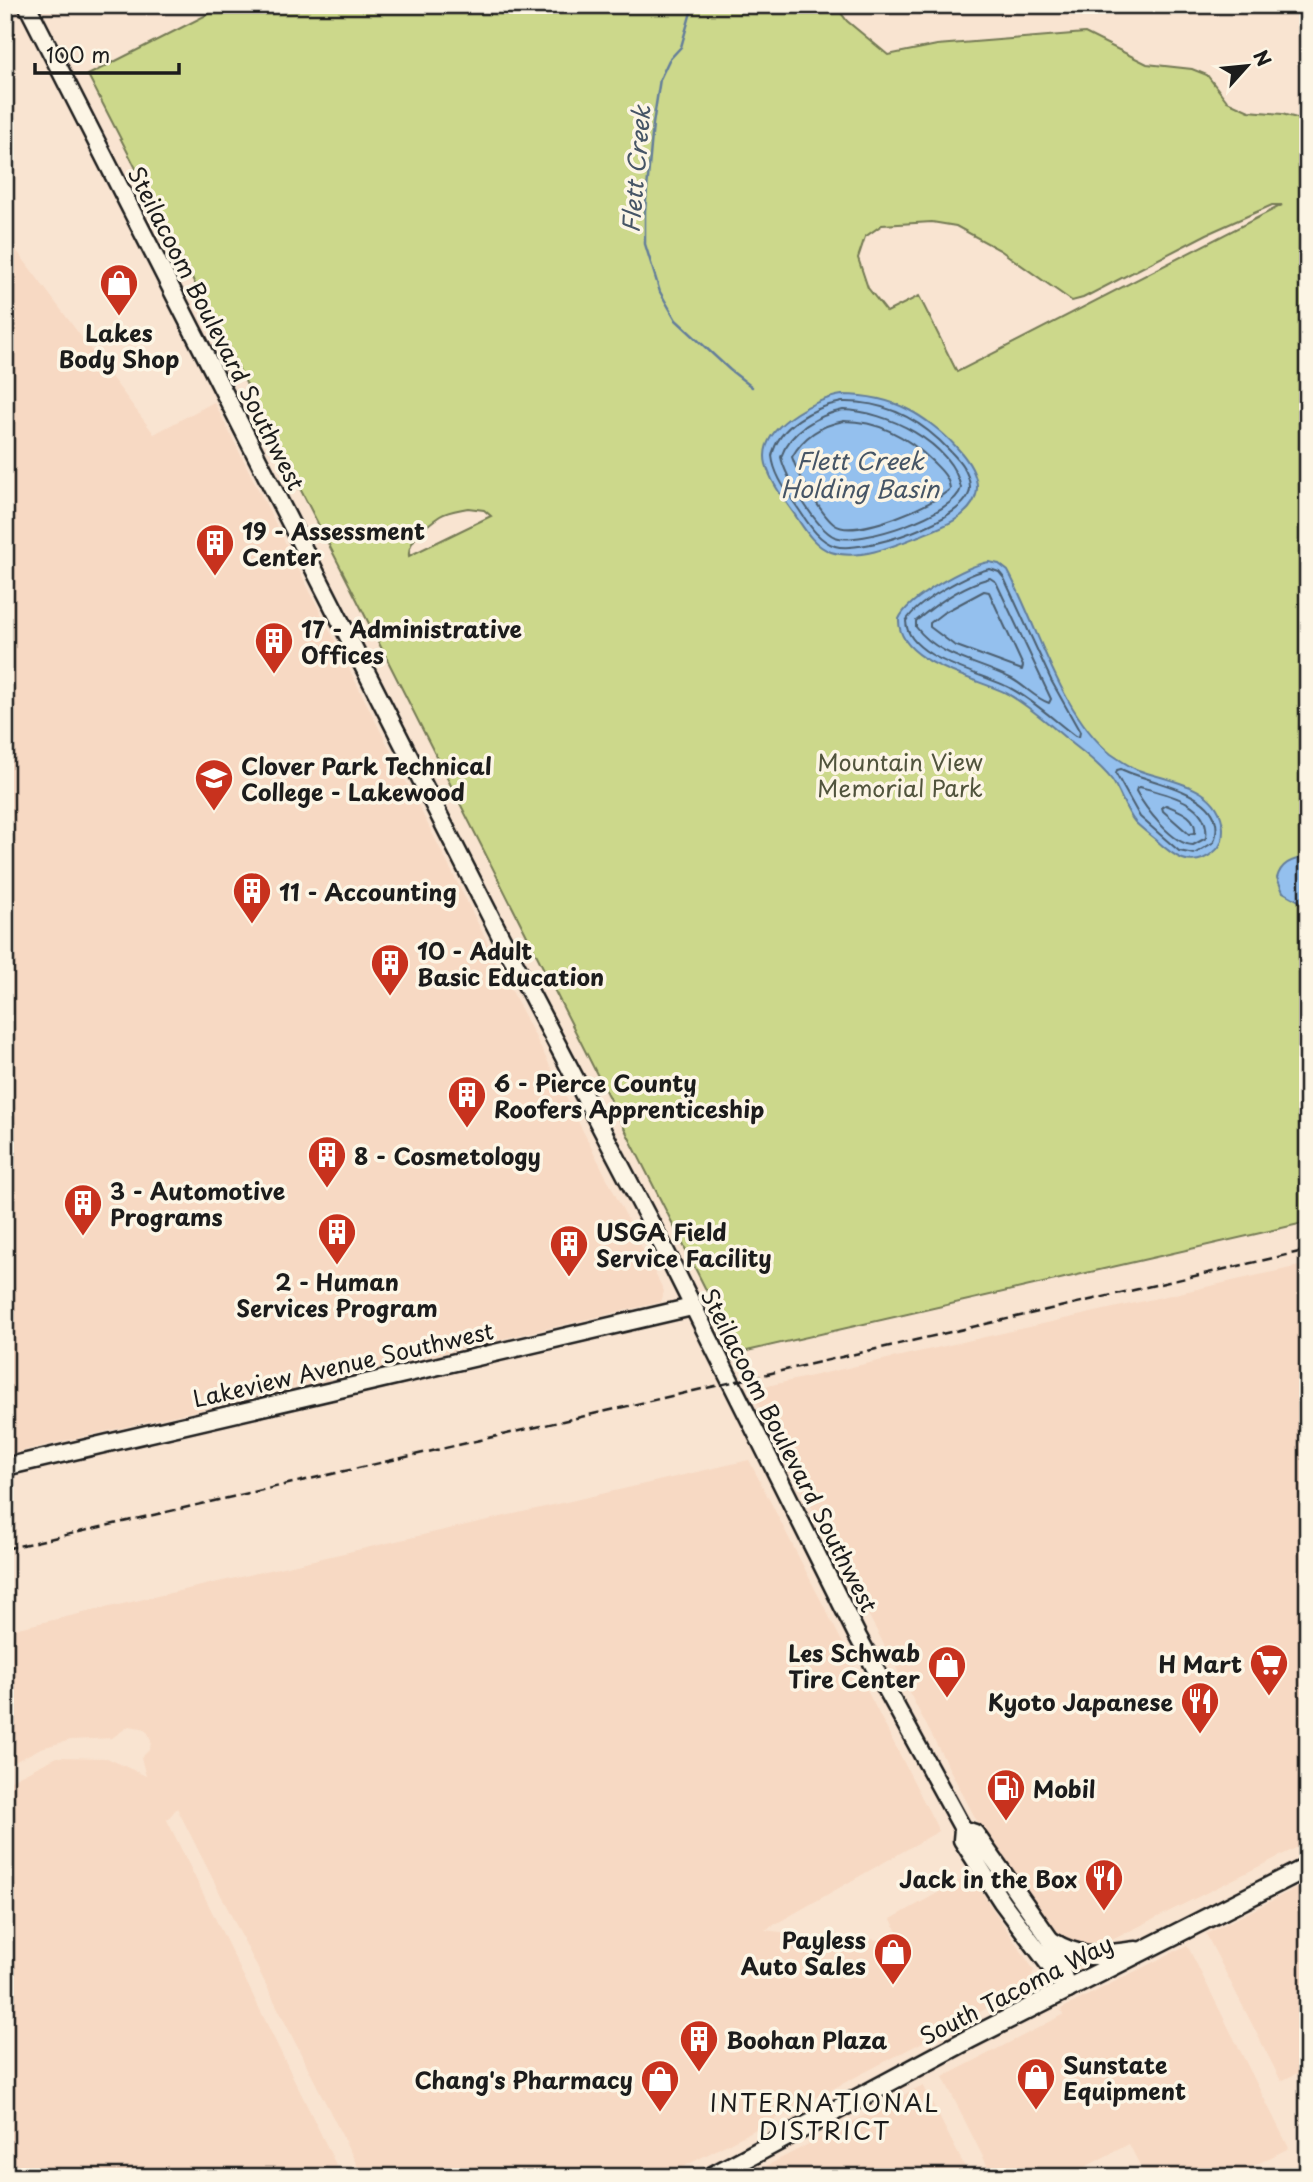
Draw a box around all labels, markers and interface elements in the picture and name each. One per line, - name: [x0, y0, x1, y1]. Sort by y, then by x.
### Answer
- scale bar: [35, 32, 178, 76]
- north arrow: [1212, 32, 1282, 102]
- text: 100 m: [46, 38, 110, 70]
- text: N: [1247, 45, 1279, 71]
- water label: Flett Creek: [612, 103, 659, 234]
- street label: Steilacoom Boulevard Southwest: [120, 160, 314, 496]
- shop icon: Lakes Body Shop: [98, 262, 140, 317]
- place label: Lakes Body Shop: [59, 315, 179, 376]
- water label: Flett Creek Holding Basin: [781, 442, 941, 506]
- place label: 19 - Assessment Center: [242, 513, 425, 574]
- building icon: 19 - Assessment Center: [194, 522, 236, 577]
- place label: 17 - Administrative Offices: [301, 611, 523, 672]
- building icon: 17 - Administrative Offices: [253, 620, 295, 675]
- park label: Mountain View Memorial Park: [817, 744, 983, 805]
- place label: Clover Park Technical College - Lakewood: [241, 748, 492, 809]
- school or university icon: Clover Park Technical College - Lakewood: [193, 757, 235, 812]
- building icon: 11 - Accounting: [231, 870, 273, 925]
- place label: 11 - Accounting: [279, 874, 457, 909]
- place label: 10 - Adult Basic Education: [417, 933, 604, 994]
- building icon: 10 - Adult Basic Education: [369, 942, 411, 997]
- place label: 6 - Pierce County Roofers Apprenticeship: [494, 1065, 764, 1126]
- building icon: 6 - Pierce County Roofers Apprenticeship: [446, 1074, 488, 1129]
- building icon: 8 - Cosmetology: [306, 1134, 348, 1189]
- place label: 8 - Cosmetology: [354, 1138, 541, 1173]
- place label: 3 - Automotive Programs: [110, 1173, 286, 1234]
- building icon: 3 - Automotive Programs: [62, 1182, 104, 1237]
- building icon: 2 - Human Services Program: [316, 1211, 358, 1266]
- place label: USGA Field Service Facility: [596, 1214, 772, 1275]
- building icon: USGA Field Service Facility: [548, 1223, 590, 1278]
- place label: 2 - Human Services Program: [236, 1264, 438, 1325]
- street label: Steilacoom Boulevard Southwest: [693, 1282, 887, 1618]
- street label: Lakeview Avenue Southwest: [189, 1312, 497, 1416]
- place label: Les Schwab Tire Center: [788, 1635, 920, 1696]
- supermarket icon: H Mart: [1248, 1642, 1290, 1697]
- shop icon: Les Schwab Tire Center: [926, 1644, 968, 1699]
- place label: H Mart: [1159, 1646, 1242, 1681]
- restaurant icon: Kyoto Japanese: [1179, 1680, 1221, 1735]
- place label: Kyoto Japanese: [987, 1684, 1173, 1719]
- fuel station icon: Mobil: [985, 1767, 1027, 1822]
- place label: Mobil: [1033, 1771, 1095, 1806]
- restaurant icon: Jack in the Box: [1083, 1857, 1125, 1912]
- place label: Jack in the Box: [899, 1861, 1077, 1896]
- place label: Payless Auto Sales: [741, 1922, 866, 1983]
- street label: South Tacoma Way: [913, 1925, 1119, 2053]
- shop icon: Payless Auto Sales: [872, 1931, 914, 1986]
- building icon: Boohan Plaza: [678, 2018, 720, 2073]
- place label: Boohan Plaza: [726, 2022, 887, 2057]
- place label: Sunstate Equipment: [1063, 2047, 1186, 2108]
- shop icon: Sunstate Equipment: [1015, 2056, 1057, 2111]
- shop icon: Chang's Pharmacy: [639, 2058, 681, 2113]
- place label: Chang's Pharmacy: [414, 2062, 633, 2097]
- district label: INTERNATIONAL DISTRICT: [710, 2084, 940, 2148]

